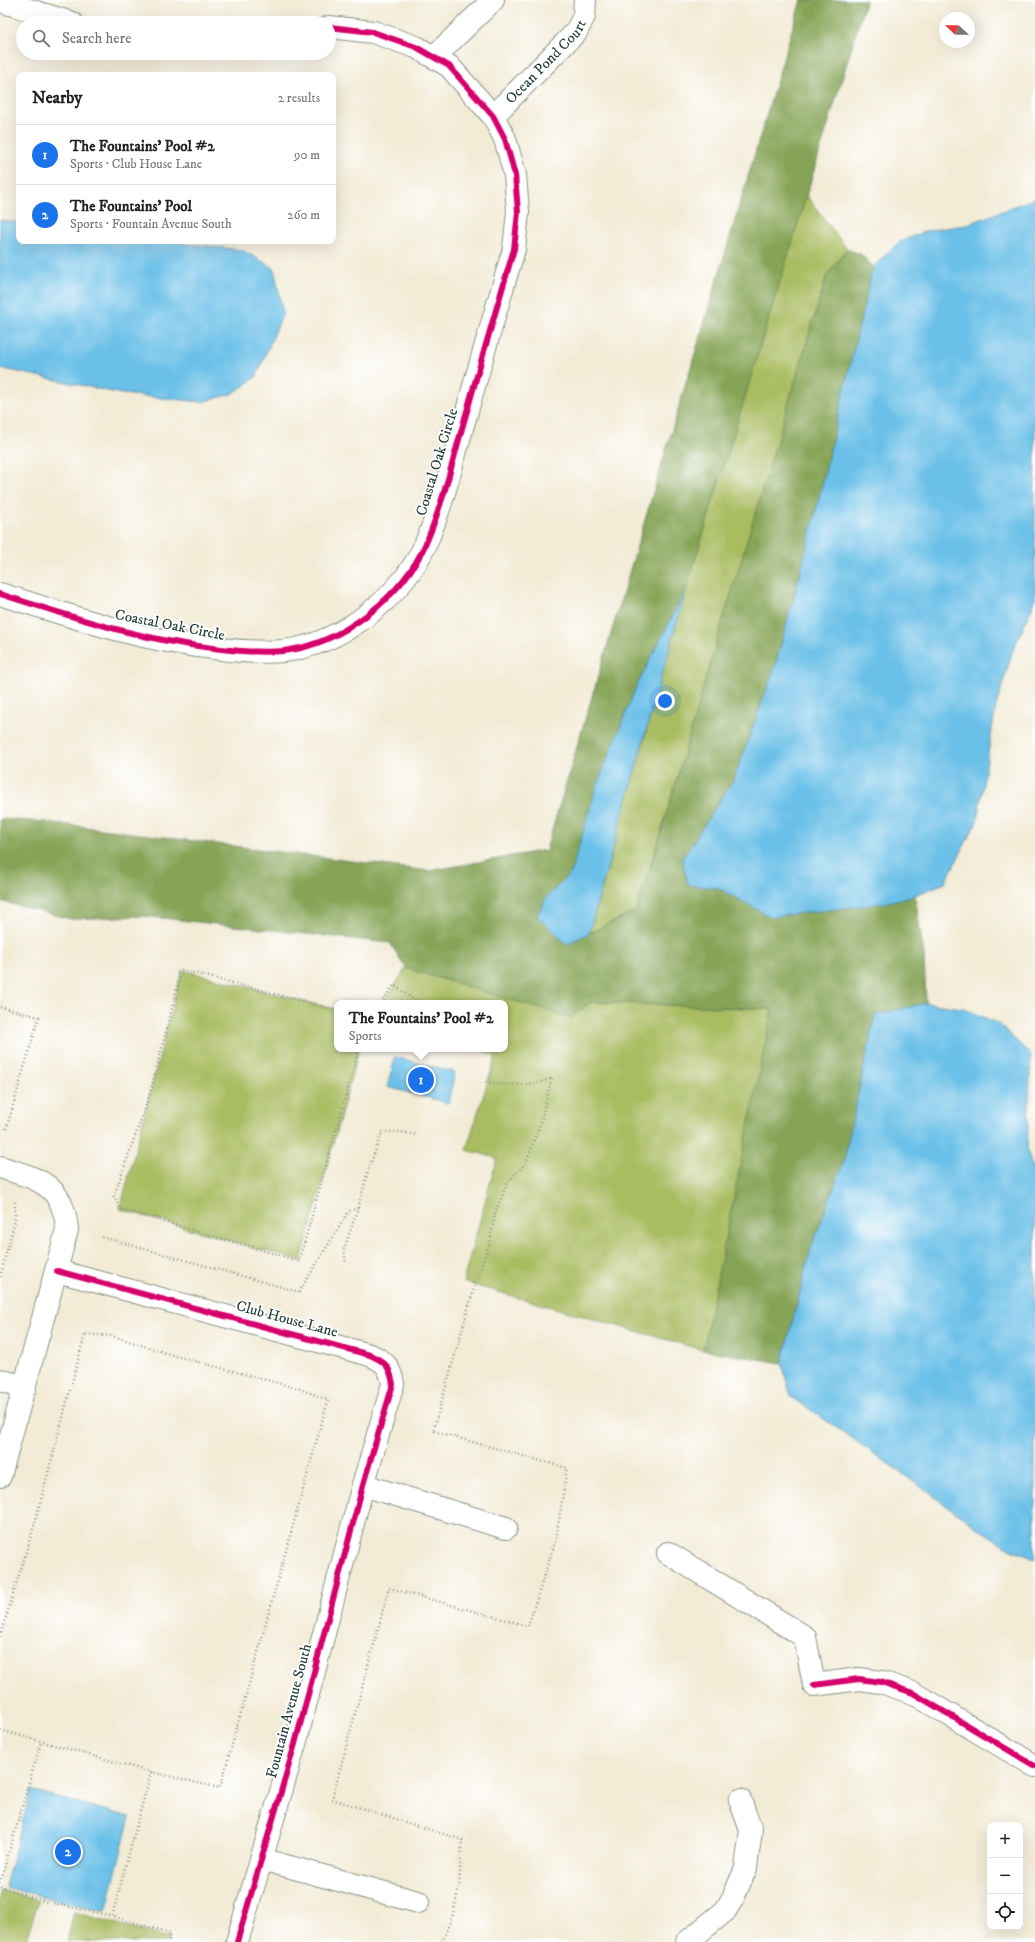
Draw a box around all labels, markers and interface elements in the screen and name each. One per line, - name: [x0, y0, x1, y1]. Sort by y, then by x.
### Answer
- north arrow: [939, 12, 975, 48]
- search box: [16, 16, 336, 60]
- street label: Ocean Pond Court: [501, 16, 590, 108]
- icon: search: [30, 27, 52, 49]
- text: Search here: [62, 29, 131, 48]
- text: Nearby: [32, 87, 82, 109]
- text: 2 results: [278, 90, 320, 106]
- text: The Fountains' Pool #2: [70, 137, 215, 156]
- text: 1: [43, 147, 47, 163]
- text: 90 m: [294, 147, 320, 163]
- text: Sports · Club House Lane: [70, 156, 202, 172]
- text: The Fountains' Pool: [70, 197, 192, 216]
- text: 2: [42, 207, 48, 223]
- text: 260 m: [287, 207, 320, 223]
- text: Sports · Fountain Avenue South: [70, 216, 232, 232]
- street label: Coastal Oak Circle: [412, 406, 462, 518]
- street label: Coastal Oak Circle: [113, 605, 227, 645]
- your location: [655, 691, 675, 711]
- popup: [334, 1000, 508, 1052]
- text: The Fountains' Pool #2: [349, 1009, 493, 1028]
- text: Sports: [349, 1028, 382, 1044]
- pin: 1: [408, 1065, 434, 1095]
- street label: Club House Lane: [234, 1296, 340, 1342]
- street label: Fountain Avenue South: [262, 1641, 316, 1780]
- map controls: [987, 1822, 1023, 1930]
- button: +: [987, 1822, 1023, 1858]
- pin: 2: [55, 1837, 81, 1867]
- button: −: [987, 1858, 1023, 1894]
- button: locate: [987, 1894, 1023, 1930]

